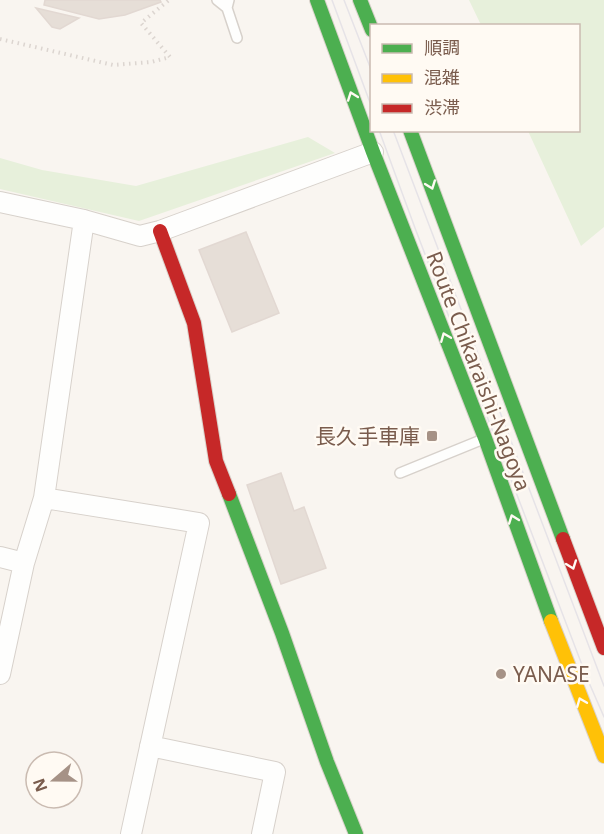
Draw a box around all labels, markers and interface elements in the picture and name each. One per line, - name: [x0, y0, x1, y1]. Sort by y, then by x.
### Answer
- legend: [370, 24, 580, 132]
- text: 順調: [424, 35, 460, 59]
- text: 混雑: [424, 65, 460, 89]
- one-way arrow: [347, 91, 360, 102]
- text: 渋滞: [424, 95, 460, 119]
- one-way arrow: [423, 179, 436, 190]
- street label: Route Chikaraishi-Nagoya: [420, 247, 538, 495]
- one-way arrow: [440, 332, 452, 343]
- place label: 長久手車庫: [315, 422, 420, 450]
- marker: 長久手車庫: [425, 429, 439, 443]
- one-way arrow: [508, 514, 521, 525]
- one-way arrow: [564, 559, 577, 570]
- place label: YANASE: [513, 660, 590, 688]
- marker: YANASE: [494, 667, 508, 681]
- one-way arrow: [576, 697, 588, 708]
- north arrow: [24, 750, 84, 810]
- text: N: [27, 775, 52, 795]

